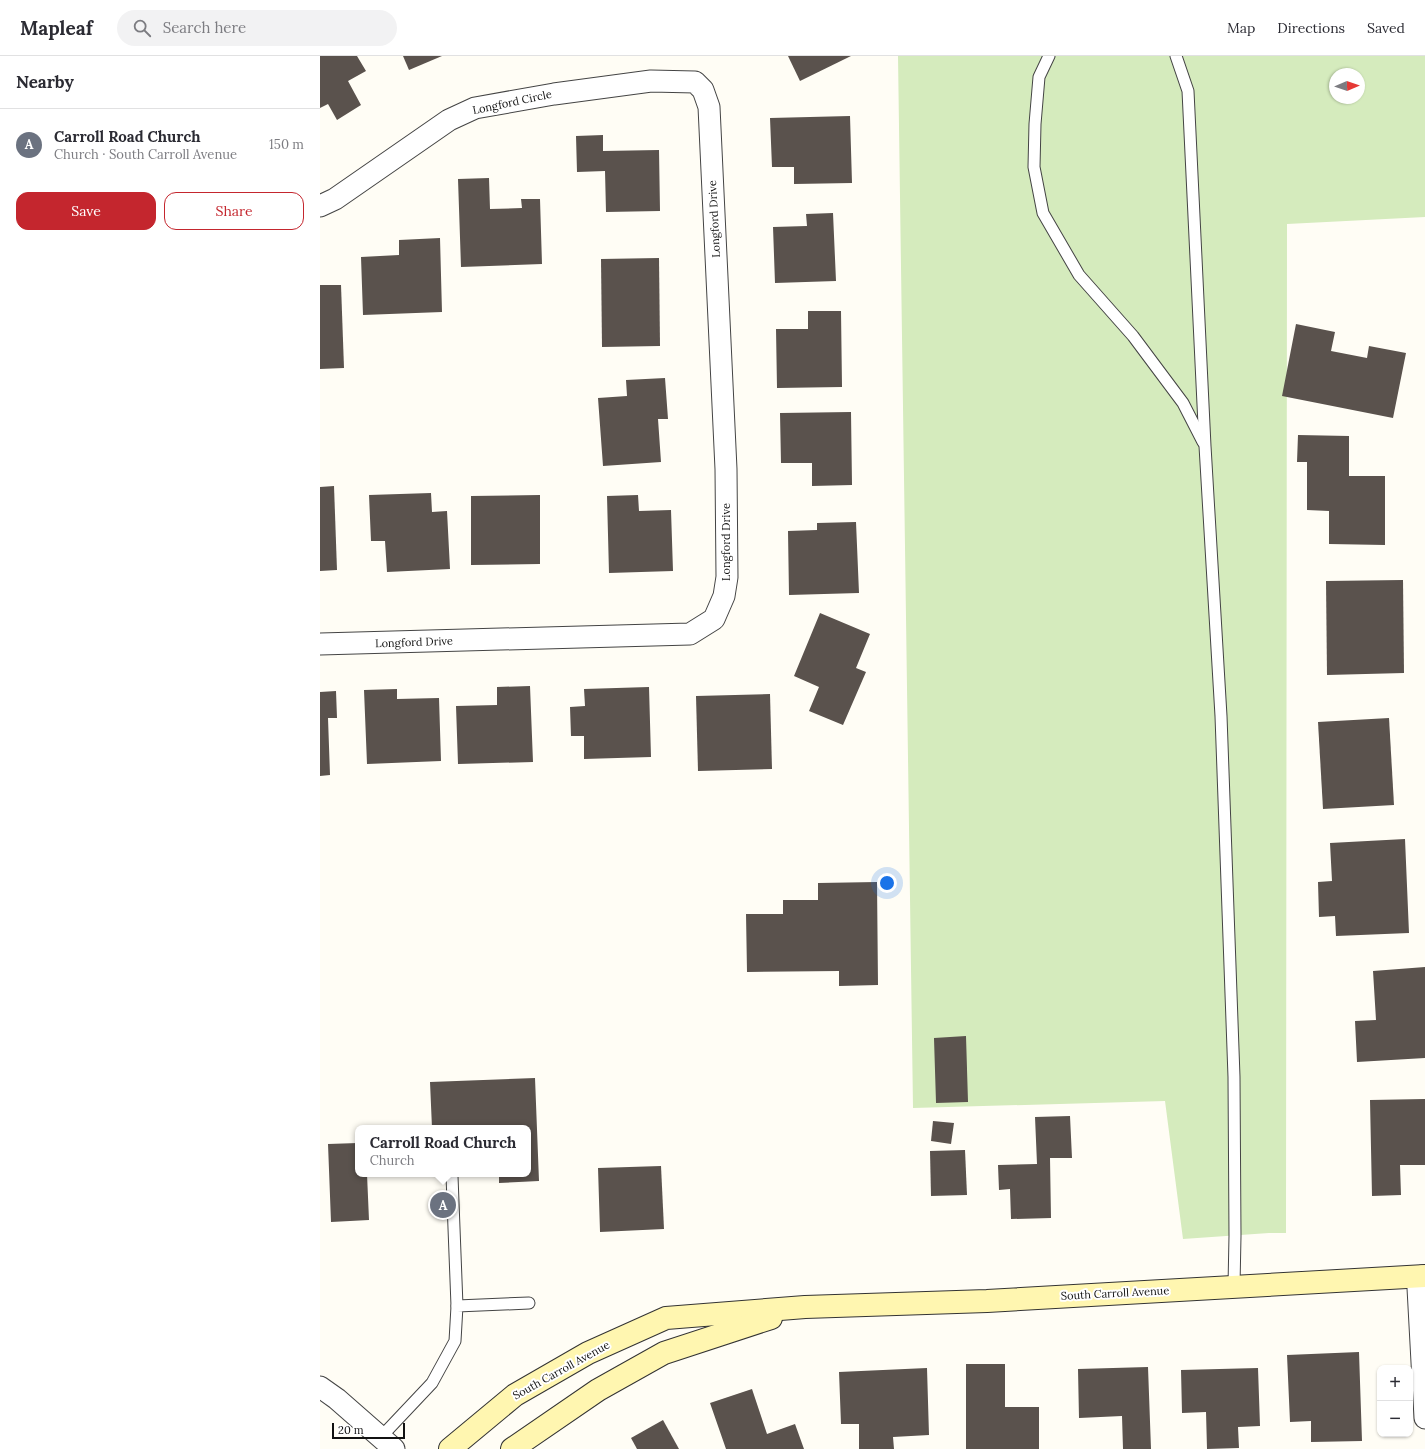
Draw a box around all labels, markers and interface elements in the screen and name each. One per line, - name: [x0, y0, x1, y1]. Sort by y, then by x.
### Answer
- search box: [117, 10, 397, 46]
- text: Mapleaf: [20, 16, 93, 40]
- icon: search: [131, 17, 153, 39]
- text: Search here: [163, 18, 246, 37]
- text: Map: [1227, 19, 1255, 37]
- text: Directions: [1277, 19, 1345, 37]
- text: Saved: [1367, 19, 1405, 37]
- north arrow: [1329, 68, 1365, 104]
- text: Nearby: [16, 71, 74, 93]
- street label: Longford Circle: [471, 87, 553, 117]
- text: Carroll Road Church: [54, 127, 201, 146]
- text: A: [25, 136, 33, 153]
- text: 150 m: [269, 136, 304, 153]
- text: Church · South Carroll Avenue: [54, 146, 237, 163]
- street label: Longford Drive: [705, 180, 723, 258]
- button: Save: [16, 192, 156, 230]
- button: Share: [164, 192, 304, 230]
- street label: Longford Drive: [719, 503, 733, 581]
- street label: Longford Drive: [375, 634, 453, 650]
- your location: [877, 873, 897, 893]
- popup: [355, 1125, 531, 1177]
- text: Carroll Road Church: [370, 1133, 516, 1152]
- text: Church: [370, 1152, 415, 1169]
- pin: A: [430, 1190, 456, 1220]
- street label: South Carroll Avenue: [1060, 1283, 1170, 1303]
- street label: South Carroll Avenue: [510, 1338, 612, 1402]
- map controls: [1377, 1365, 1413, 1437]
- button: +: [1377, 1365, 1413, 1401]
- button: −: [1377, 1401, 1413, 1437]
- scale bar: [332, 1421, 405, 1440]
- text: 20 m: [338, 1423, 363, 1437]

